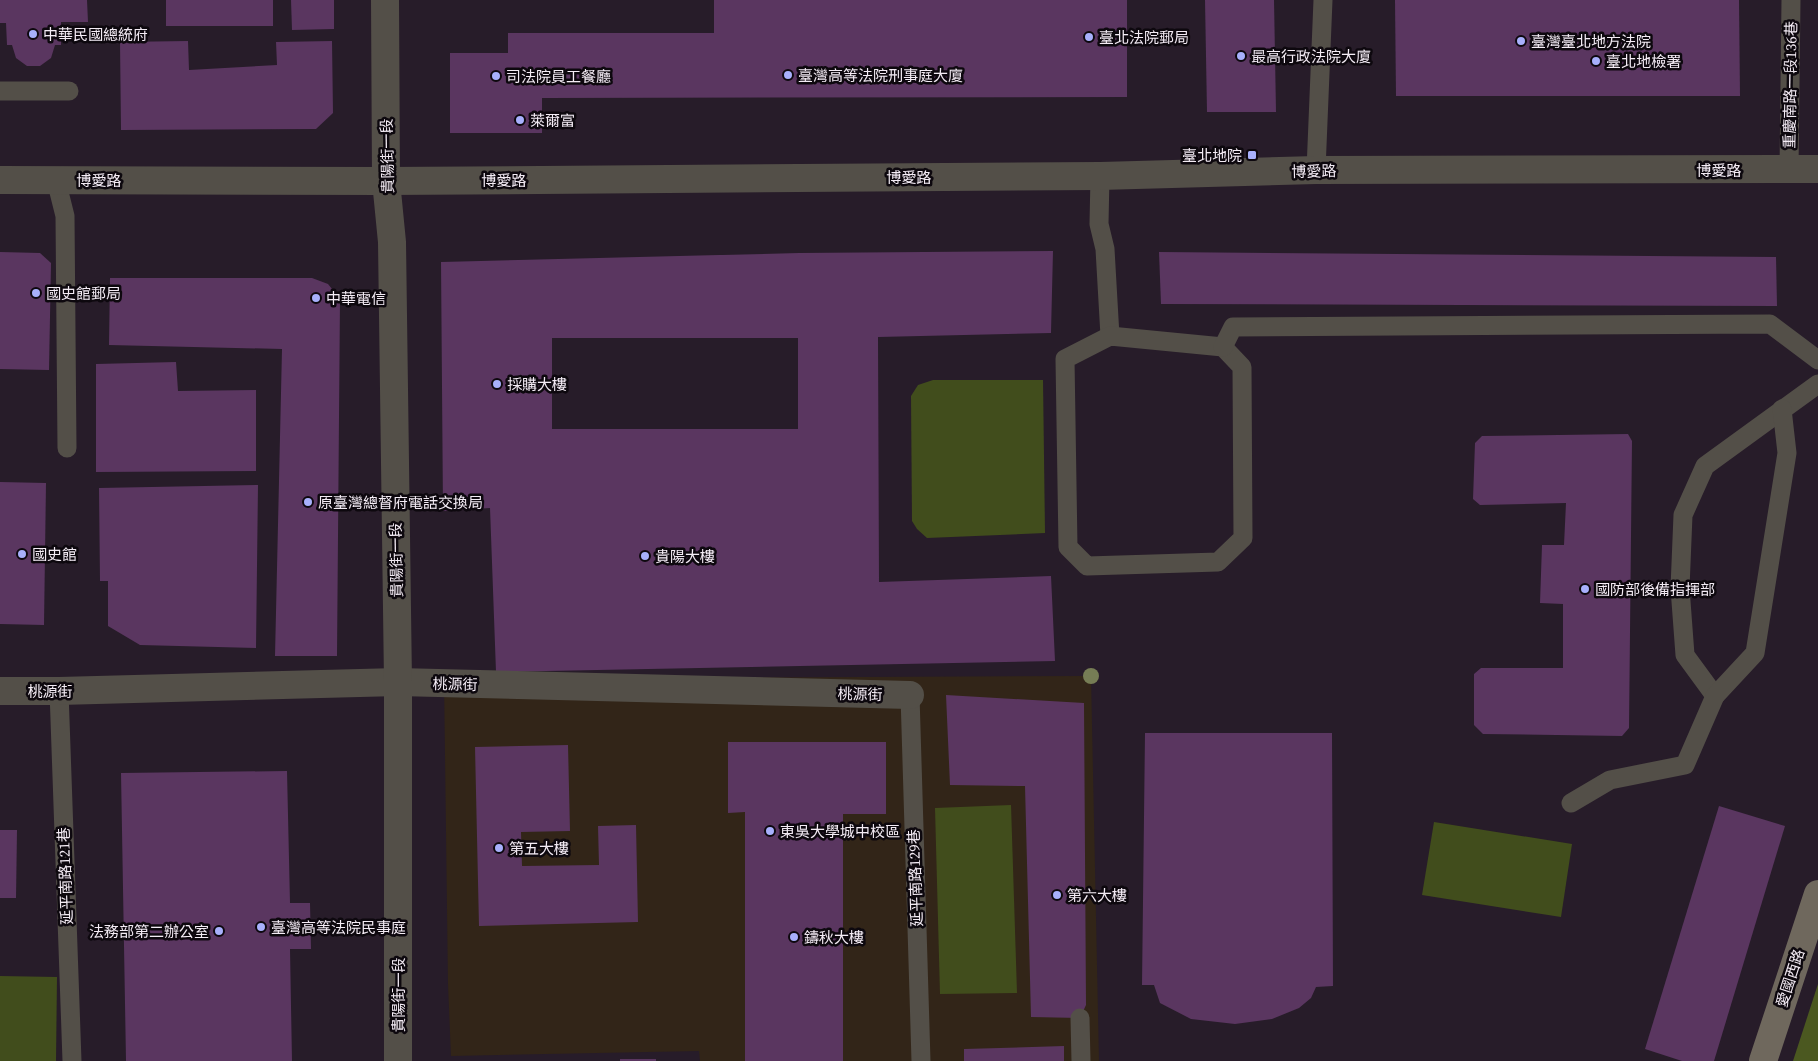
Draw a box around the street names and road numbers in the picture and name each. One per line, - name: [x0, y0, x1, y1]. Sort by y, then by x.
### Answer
- street label: 重慶南路一段136巷: [1778, 21, 1802, 149]
- street label: 貴陽街一段: [376, 118, 398, 194]
- street label: 博愛路: [1291, 160, 1337, 182]
- street label: 博愛路: [1696, 160, 1742, 181]
- street label: 博愛路: [886, 167, 932, 188]
- street label: 博愛路: [76, 170, 122, 191]
- street label: 博愛路: [481, 170, 527, 191]
- street label: 貴陽街一段: [385, 522, 407, 598]
- street label: 桃源街: [432, 673, 478, 695]
- street label: 桃源街: [27, 681, 73, 702]
- street label: 桃源街: [837, 683, 883, 705]
- street label: 延平南路121巷: [53, 827, 77, 925]
- street label: 延平南路129巷: [903, 829, 927, 927]
- street label: 愛國西路: [1771, 946, 1809, 1010]
- street label: 貴陽街一段: [388, 957, 409, 1033]

